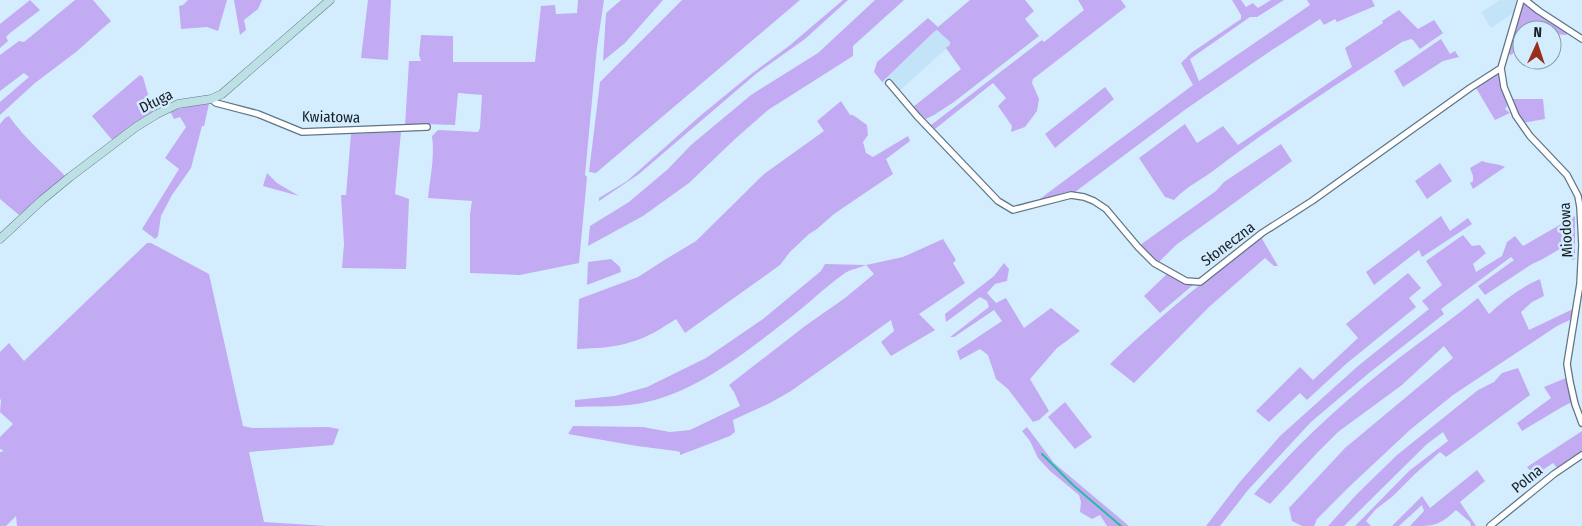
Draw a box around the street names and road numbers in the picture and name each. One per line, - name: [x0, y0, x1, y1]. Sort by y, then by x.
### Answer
- street label: Długa: [136, 85, 176, 117]
- street label: Kwiatowa: [302, 107, 360, 127]
- street label: Miodowa: [1556, 202, 1576, 258]
- street label: Słoneczna: [1198, 218, 1258, 270]
- street label: Polna: [1508, 461, 1546, 497]

